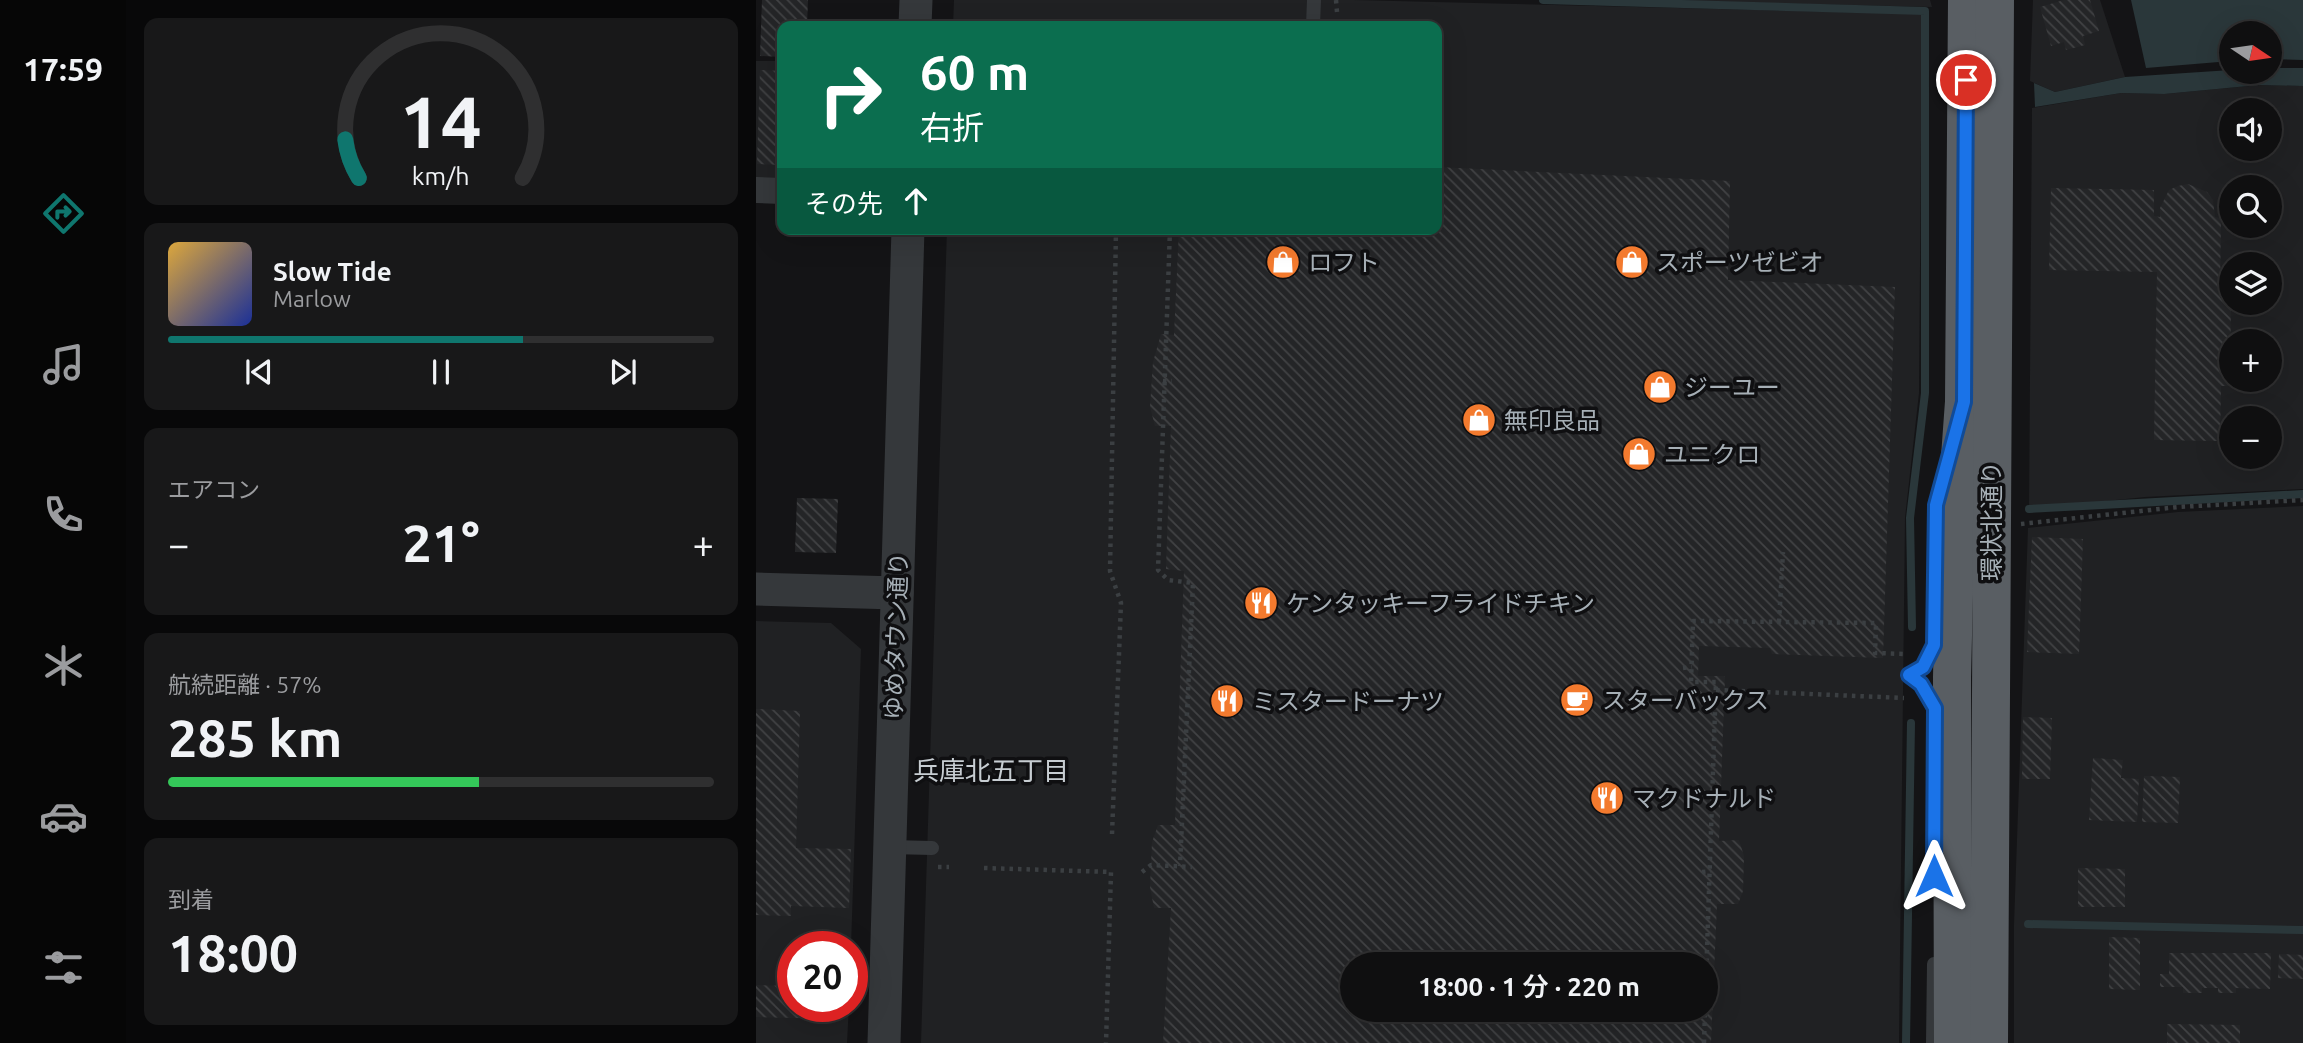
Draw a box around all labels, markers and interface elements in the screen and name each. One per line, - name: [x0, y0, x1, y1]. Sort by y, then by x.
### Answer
- north arrow: [2219, 21, 2282, 84]
- map controls: [2219, 21, 2282, 469]
- text: 60 m: [920, 44, 1029, 99]
- icon: right: [805, 49, 896, 140]
- pin: [1936, 50, 1996, 110]
- text: 17:59: [23, 51, 103, 87]
- icon: arrive: [1947, 61, 1985, 99]
- text: 14: [400, 80, 482, 162]
- button: sound: [2219, 98, 2282, 161]
- text: 右折: [920, 109, 984, 145]
- text: km/h: [412, 161, 470, 189]
- button: search: [2219, 175, 2282, 238]
- icon: ahead: [897, 182, 935, 220]
- icon: directions: [39, 189, 88, 238]
- text: その先: [805, 189, 883, 218]
- shop icon: ロフト: [1264, 243, 1302, 281]
- shop icon: スポーツゼビオ: [1613, 243, 1651, 281]
- place label: ロフト: [1308, 249, 1380, 276]
- place label: スポーツゼビオ: [1656, 249, 1824, 276]
- button: layers: [2219, 252, 2282, 315]
- text: Slow Tide: [273, 257, 392, 286]
- text: Marlow: [273, 286, 351, 311]
- button: +: [2219, 329, 2282, 392]
- icon: music: [39, 340, 88, 389]
- icon: previous: [240, 353, 278, 391]
- icon: pause: [422, 353, 460, 391]
- icon: next: [604, 353, 642, 391]
- shop icon: ジーユー: [1641, 368, 1679, 406]
- place label: ジーユー: [1684, 374, 1780, 401]
- shop icon: 無印良品: [1460, 401, 1498, 439]
- button: −: [2219, 406, 2282, 469]
- place label: 無印良品: [1504, 407, 1600, 434]
- shop icon: ユニクロ: [1620, 435, 1658, 473]
- place label: ユニクロ: [1664, 441, 1760, 468]
- street label: 環状北通り: [1978, 461, 2005, 581]
- text: エアコン: [168, 477, 260, 502]
- icon: phone: [39, 490, 88, 539]
- text: 21°: [402, 514, 480, 572]
- text: −: [168, 523, 189, 565]
- text: +: [693, 523, 714, 565]
- street label: ゆめタウン通り: [880, 552, 912, 720]
- restaurant icon: ケンタッキーフライドチキン: [1242, 584, 1280, 622]
- place label: ケンタッキーフライドチキン: [1286, 590, 1595, 617]
- icon: climate: [39, 641, 88, 690]
- text: 航続距離 · 57%: [168, 672, 321, 697]
- cafe icon: スターバックス: [1558, 681, 1596, 719]
- restaurant icon: ミスタードーナツ: [1208, 682, 1246, 720]
- place label: スターバックス: [1602, 687, 1769, 714]
- place label: ミスタードーナツ: [1252, 688, 1444, 715]
- text: 285 km: [168, 709, 342, 767]
- district label: 兵庫北五丁目: [913, 756, 1069, 785]
- restaurant icon: マクドナルド: [1588, 779, 1626, 817]
- place label: マクドナルド: [1632, 785, 1776, 812]
- icon: car: [39, 792, 88, 841]
- position arrow: [1897, 839, 1971, 913]
- text: 到着: [168, 887, 214, 912]
- text: 18:00: [168, 924, 298, 982]
- speed limit sign: 20: [777, 931, 868, 1022]
- icon: filters: [39, 943, 88, 992]
- text: 18:00 · 1 分 · 220 m: [1418, 972, 1640, 1001]

